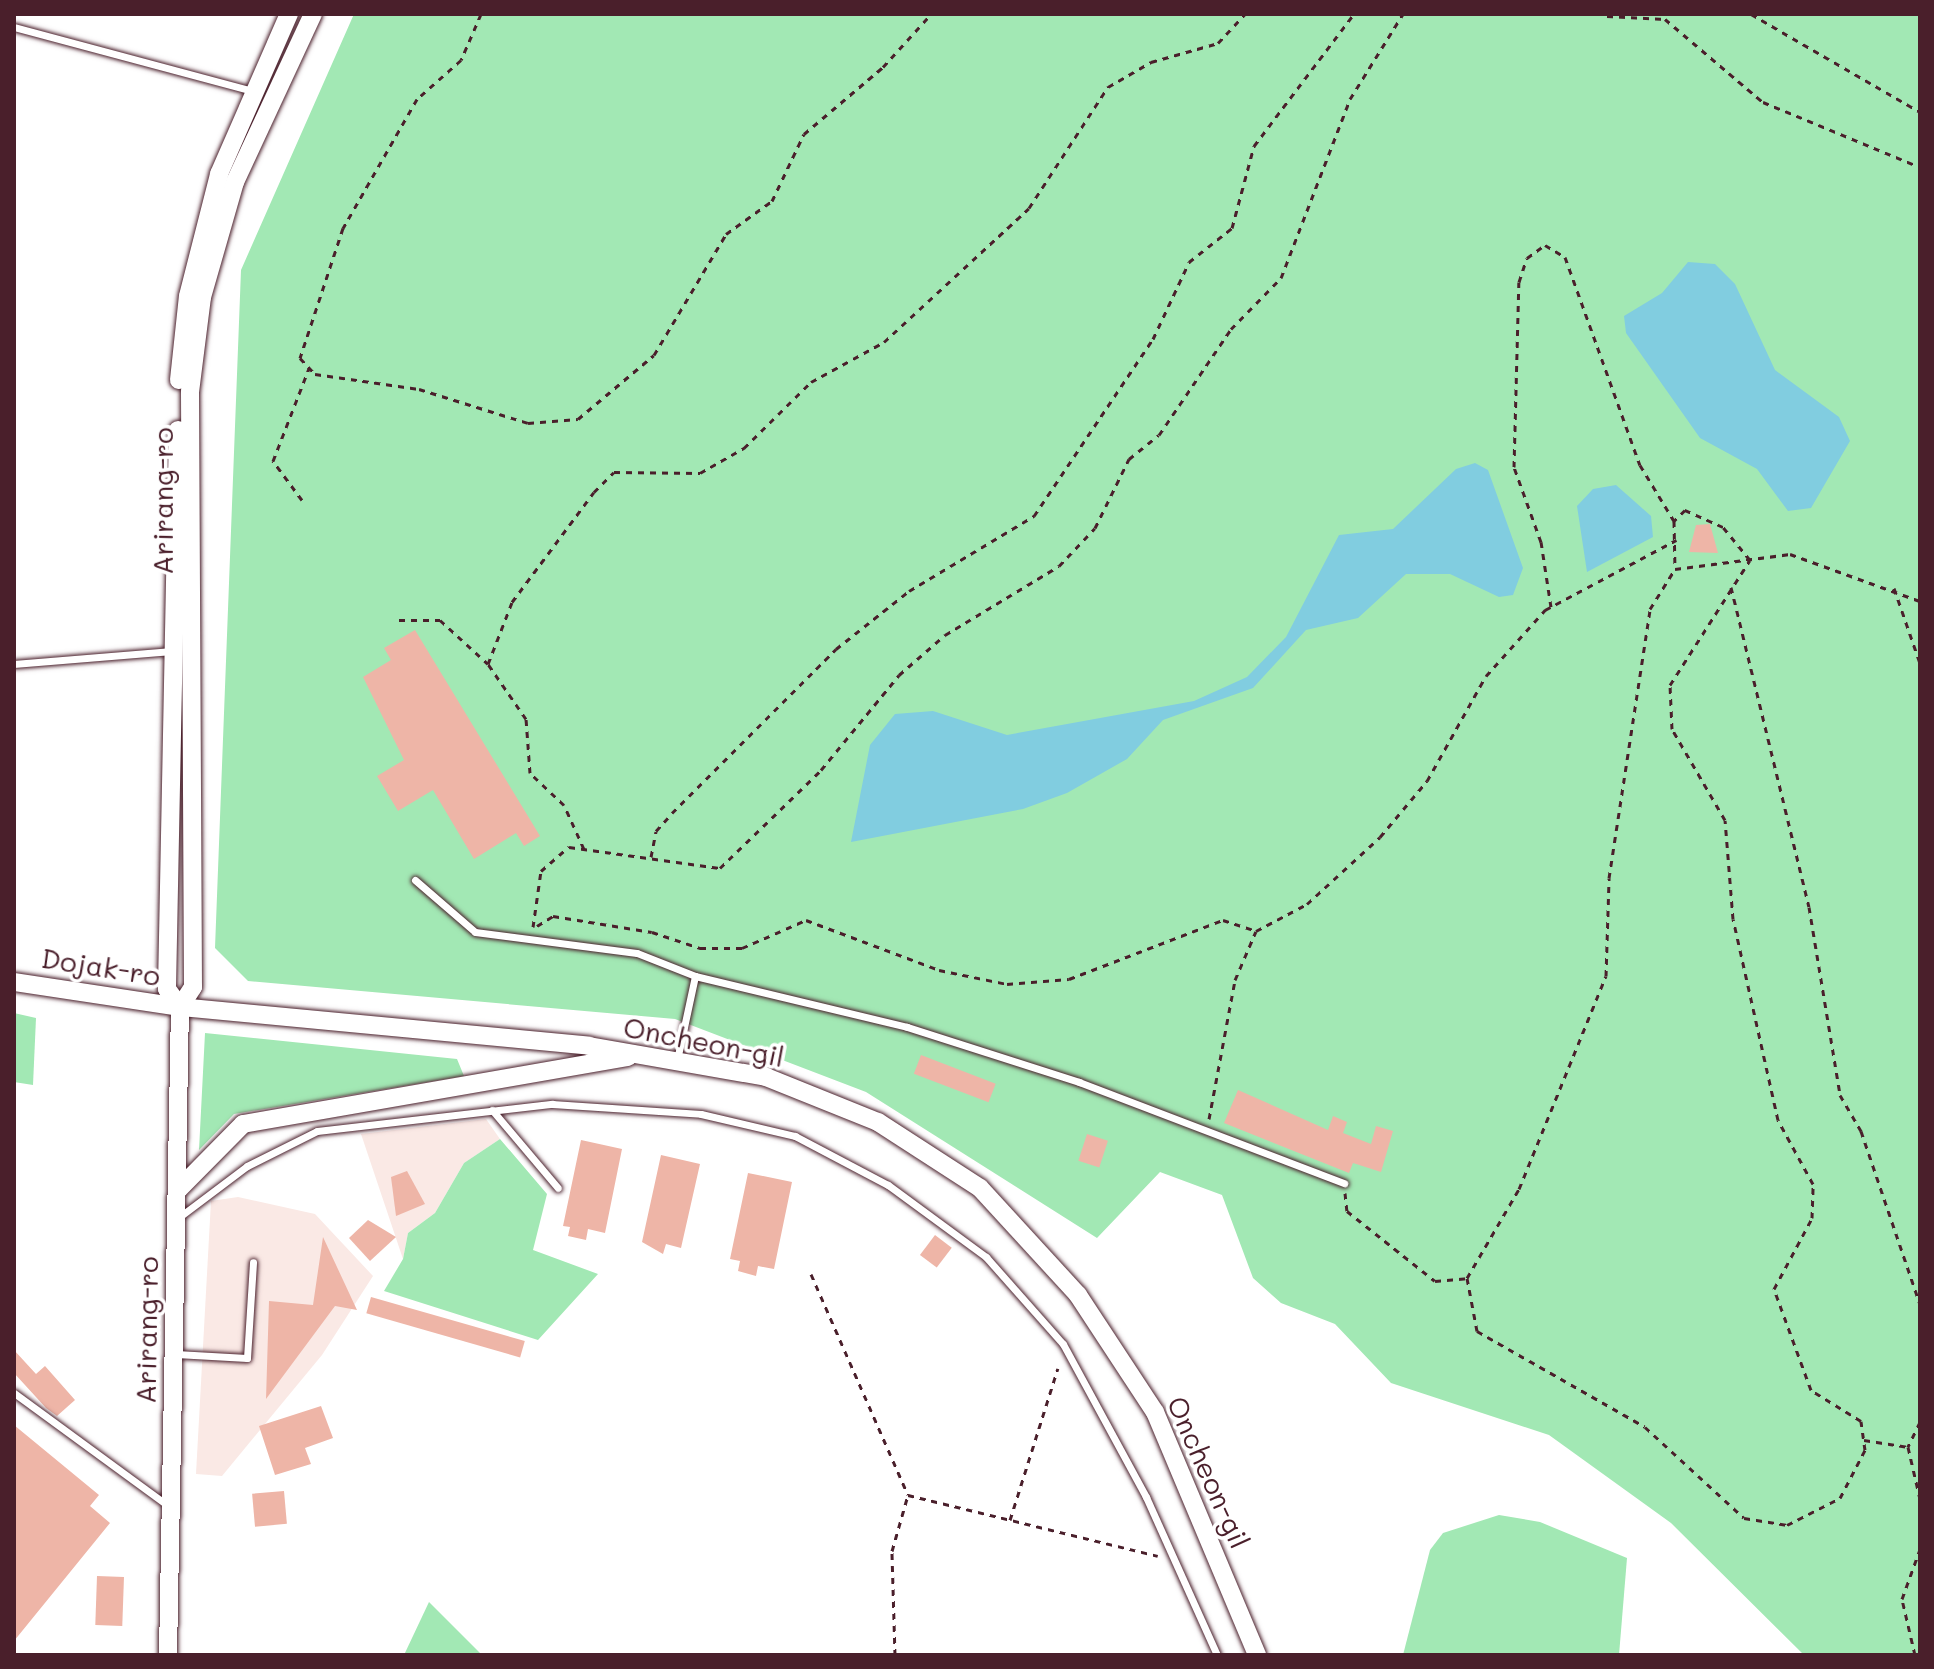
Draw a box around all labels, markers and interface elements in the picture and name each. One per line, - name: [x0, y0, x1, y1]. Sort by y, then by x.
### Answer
- street label: Arirang-ro: [145, 427, 179, 575]
- street label: Dojak-ro: [39, 940, 163, 992]
- street label: Oncheon-gil: [621, 1009, 787, 1073]
- street label: Arirang-ro: [128, 1256, 164, 1404]
- street label: Oncheon-gil: [1160, 1391, 1258, 1553]

